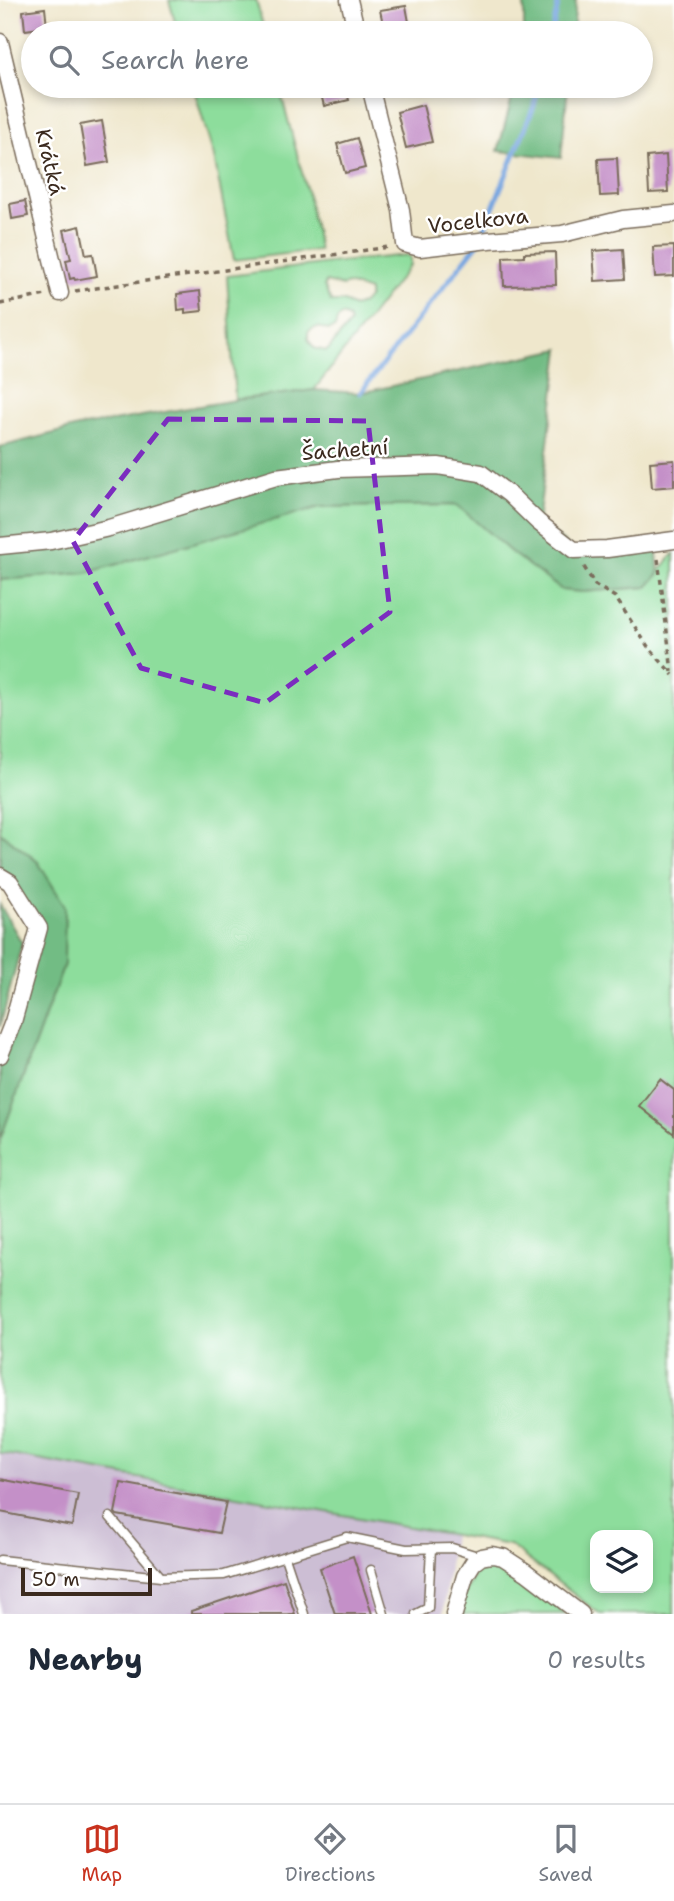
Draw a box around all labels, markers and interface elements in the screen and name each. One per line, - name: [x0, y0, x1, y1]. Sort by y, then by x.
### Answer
- search box: [21, 21, 653, 98]
- icon: search: [45, 41, 83, 79]
- text: Search here: [101, 42, 250, 77]
- street label: Krátká: [29, 126, 71, 198]
- street label: Vocelkova: [426, 202, 530, 240]
- street label: Šachetní: [301, 432, 389, 467]
- map controls: [590, 1530, 653, 1593]
- button: layers: [590, 1530, 653, 1593]
- scale bar: [21, 1565, 152, 1597]
- text: 50 m: [32, 1567, 80, 1592]
- text: Nearby: [28, 1639, 143, 1680]
- text: 0 results: [547, 1645, 646, 1675]
- tab: Map: [81, 1820, 122, 1887]
- tab: Directions: [285, 1820, 376, 1887]
- tab: Saved: [539, 1820, 593, 1887]

